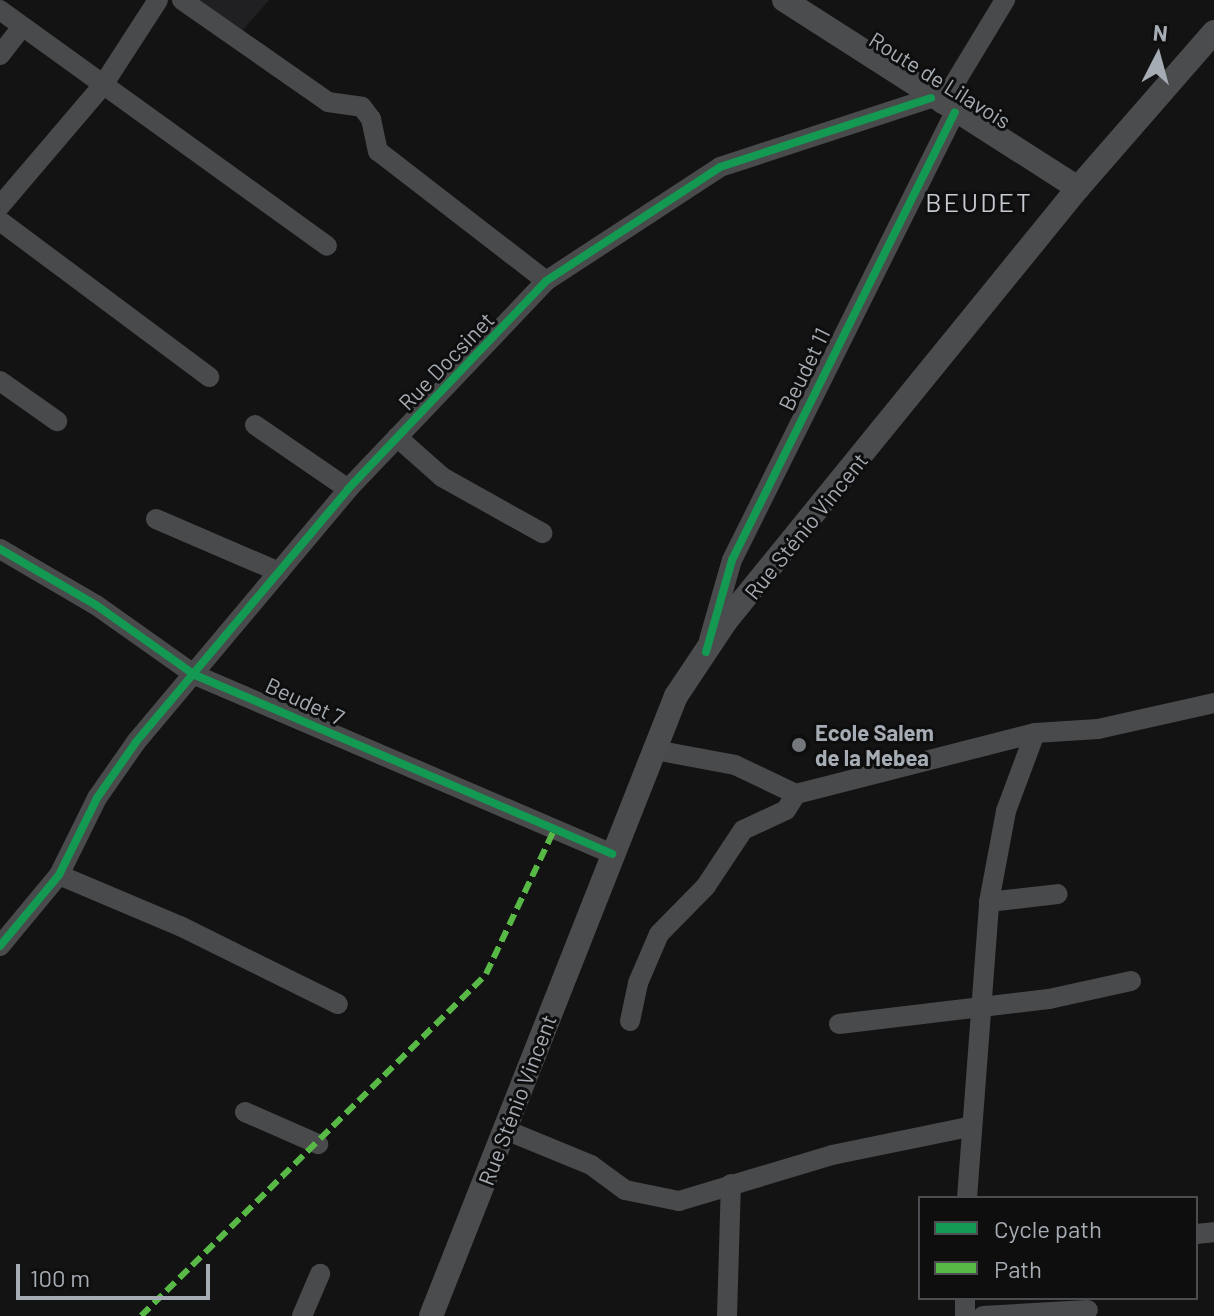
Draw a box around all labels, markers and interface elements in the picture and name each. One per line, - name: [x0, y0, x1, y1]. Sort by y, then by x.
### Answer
- north arrow: [1118, 16, 1198, 96]
- text: N: [1152, 18, 1169, 46]
- street label: Route de Lilavois: [864, 26, 1016, 134]
- district label: BEUDET: [925, 186, 1033, 218]
- street label: Rue Docsinet: [393, 307, 499, 415]
- street label: Beudet 11: [773, 323, 835, 415]
- street label: Rue Sténio Vincent: [739, 447, 873, 605]
- street label: Beudet 7: [261, 671, 349, 731]
- place label: Ecole Salem de la Mebea: [815, 719, 934, 770]
- marker: Ecole Salem de la Mebea: [790, 736, 808, 754]
- street label: Rue Sténio Vincent: [472, 1011, 562, 1189]
- legend: [918, 1196, 1198, 1300]
- text: Cycle path: [994, 1214, 1102, 1243]
- scale bar: [20, 1248, 214, 1298]
- text: Path: [994, 1254, 1042, 1283]
- text: 100 m: [30, 1263, 90, 1292]

